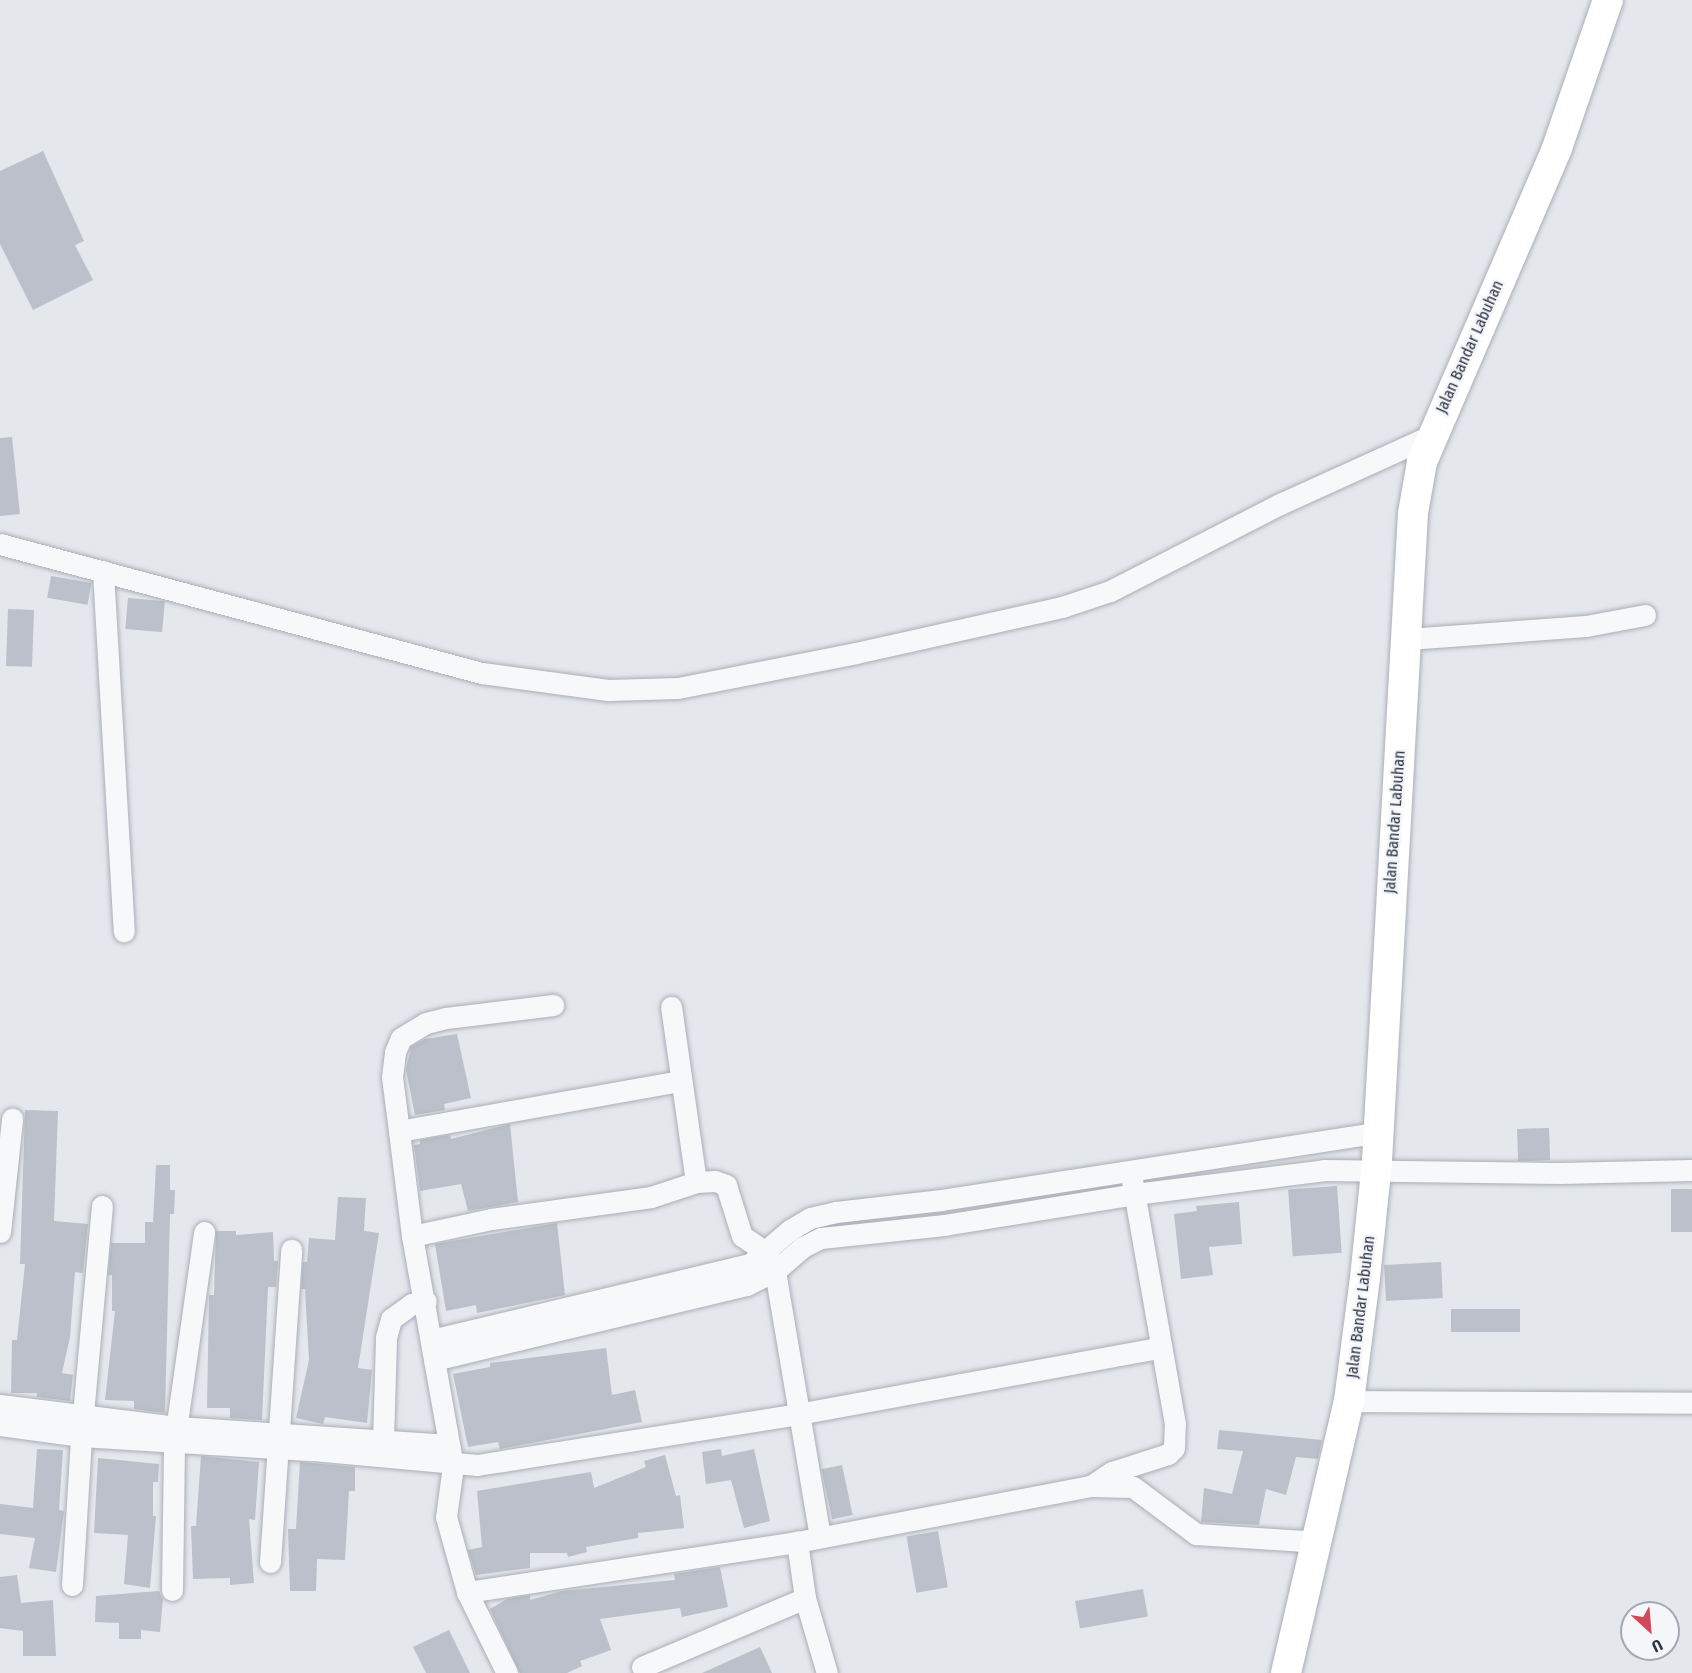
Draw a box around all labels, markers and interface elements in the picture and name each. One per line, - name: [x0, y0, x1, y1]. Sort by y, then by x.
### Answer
- street label: Jalan Bandar Labuhan: [1432, 278, 1508, 416]
- street label: Jalan Bandar Labuhan: [1380, 750, 1410, 894]
- street label: Jalan Bandar Labuhan: [1343, 1235, 1379, 1379]
- north arrow: [1620, 1601, 1680, 1661]
- text: U: [1649, 1635, 1666, 1656]

